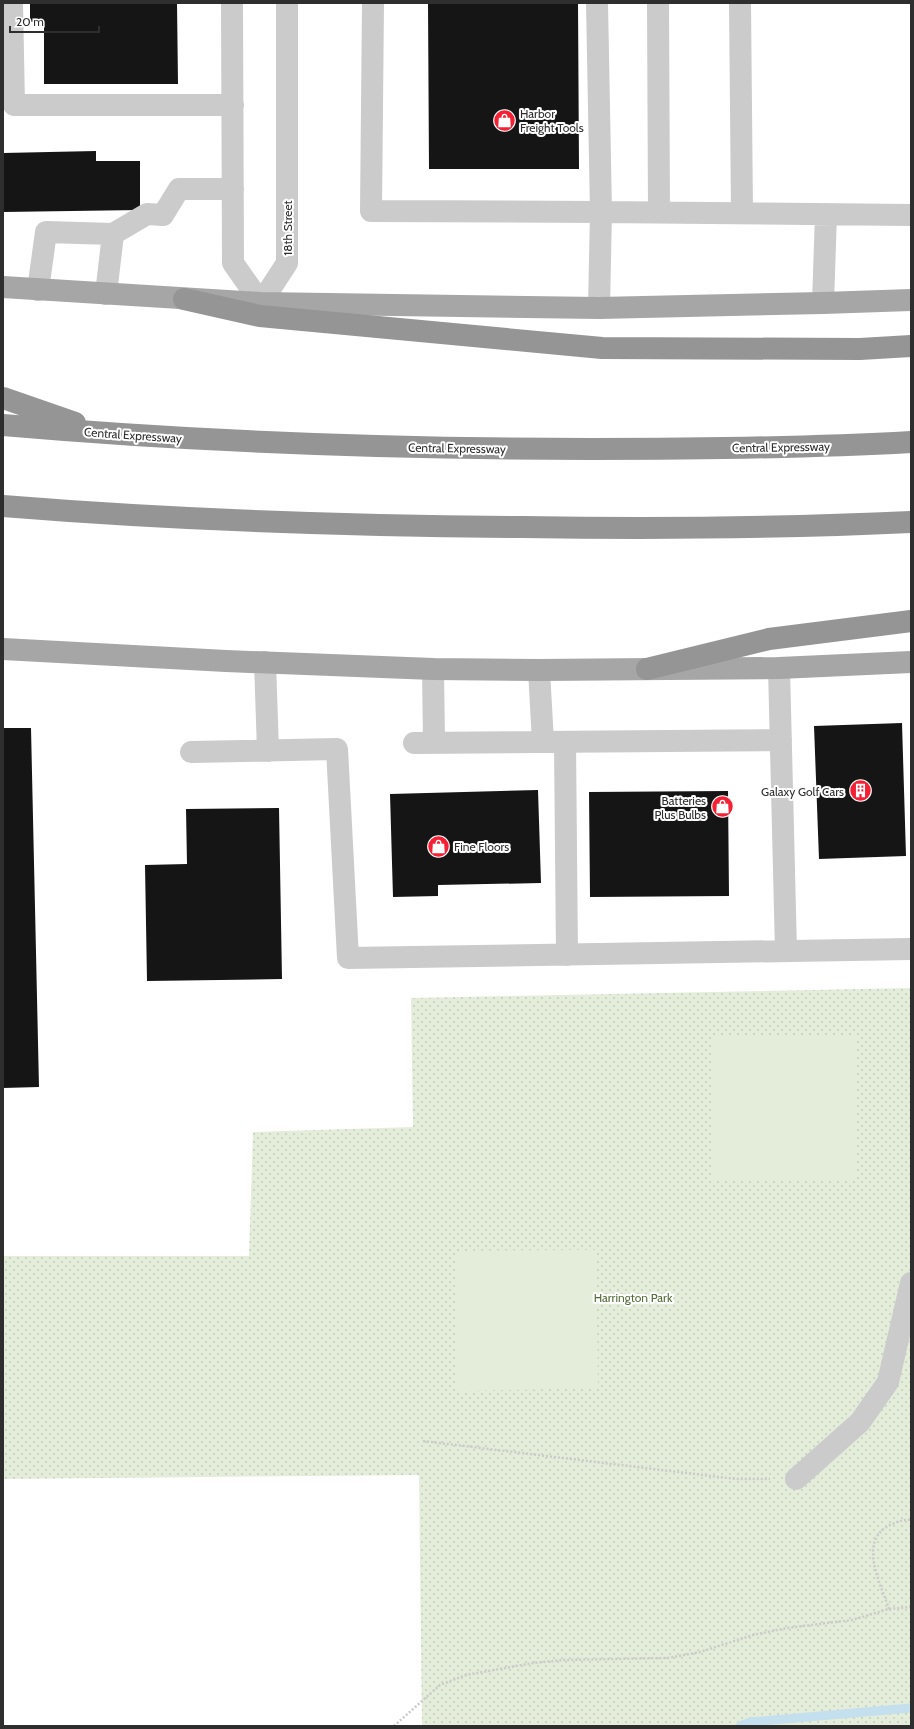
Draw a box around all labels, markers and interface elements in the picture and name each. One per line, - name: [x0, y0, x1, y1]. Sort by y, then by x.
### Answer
- scale bar: [10, 8, 99, 34]
- text: 20 m: [16, 14, 44, 29]
- place label: Harbor Freight Tools: [520, 106, 584, 135]
- shop icon: Harbor Freight Tools: [491, 107, 517, 133]
- street label: 18th Street: [280, 200, 295, 256]
- street label: Central Expressway: [84, 424, 182, 446]
- street label: Central Expressway: [732, 439, 830, 455]
- street label: Central Expressway: [408, 440, 506, 456]
- building icon: Galaxy Golf Cars: [847, 778, 873, 804]
- place label: Galaxy Golf Cars: [761, 784, 844, 799]
- place label: Batteries Plus Bulbs: [655, 793, 706, 822]
- shop icon: Batteries Plus Bulbs: [709, 794, 735, 820]
- shop icon: Fine Floors: [426, 833, 452, 859]
- place label: Fine Floors: [454, 839, 509, 854]
- park label: Harrington Park: [594, 1290, 673, 1305]

